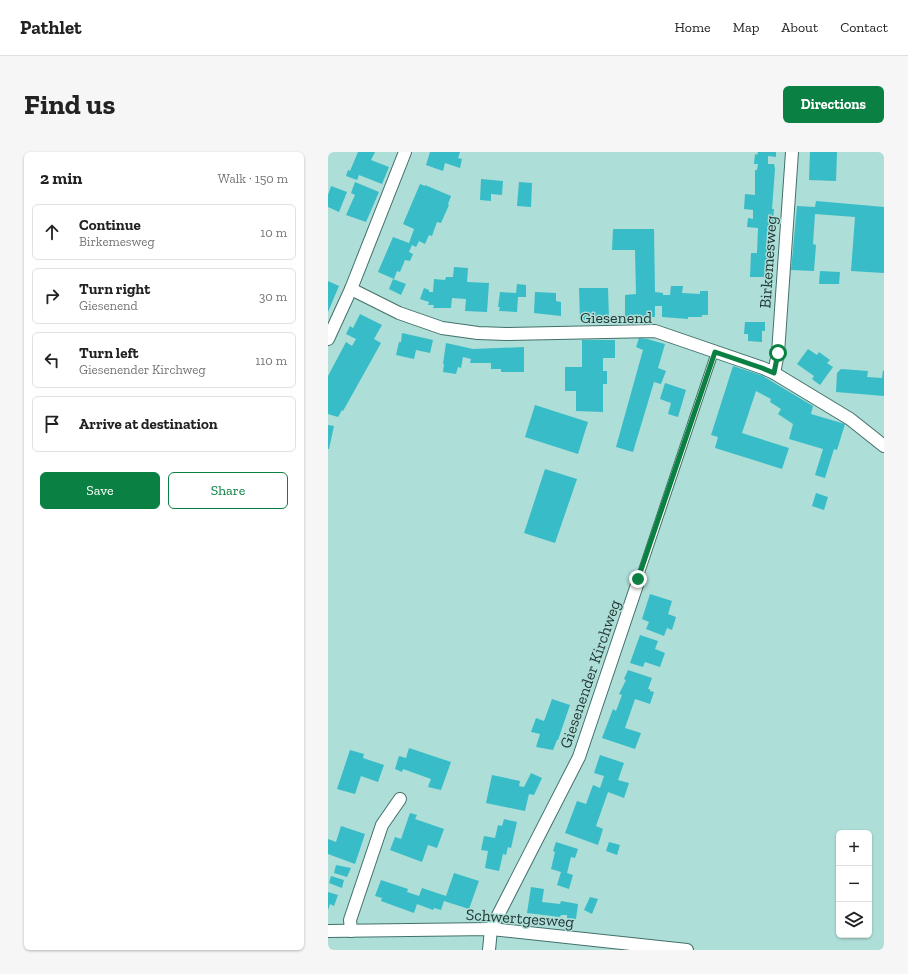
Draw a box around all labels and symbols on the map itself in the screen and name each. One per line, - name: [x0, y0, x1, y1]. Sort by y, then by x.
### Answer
- street label: Birkemesweg: [755, 215, 781, 309]
- street label: Giesenend: [580, 308, 652, 327]
- route start: [769, 344, 787, 362]
- route end: [629, 570, 647, 588]
- street label: Giesenender Kirchweg: [556, 597, 624, 751]
- street label: Schwertgesweg: [465, 905, 575, 931]

